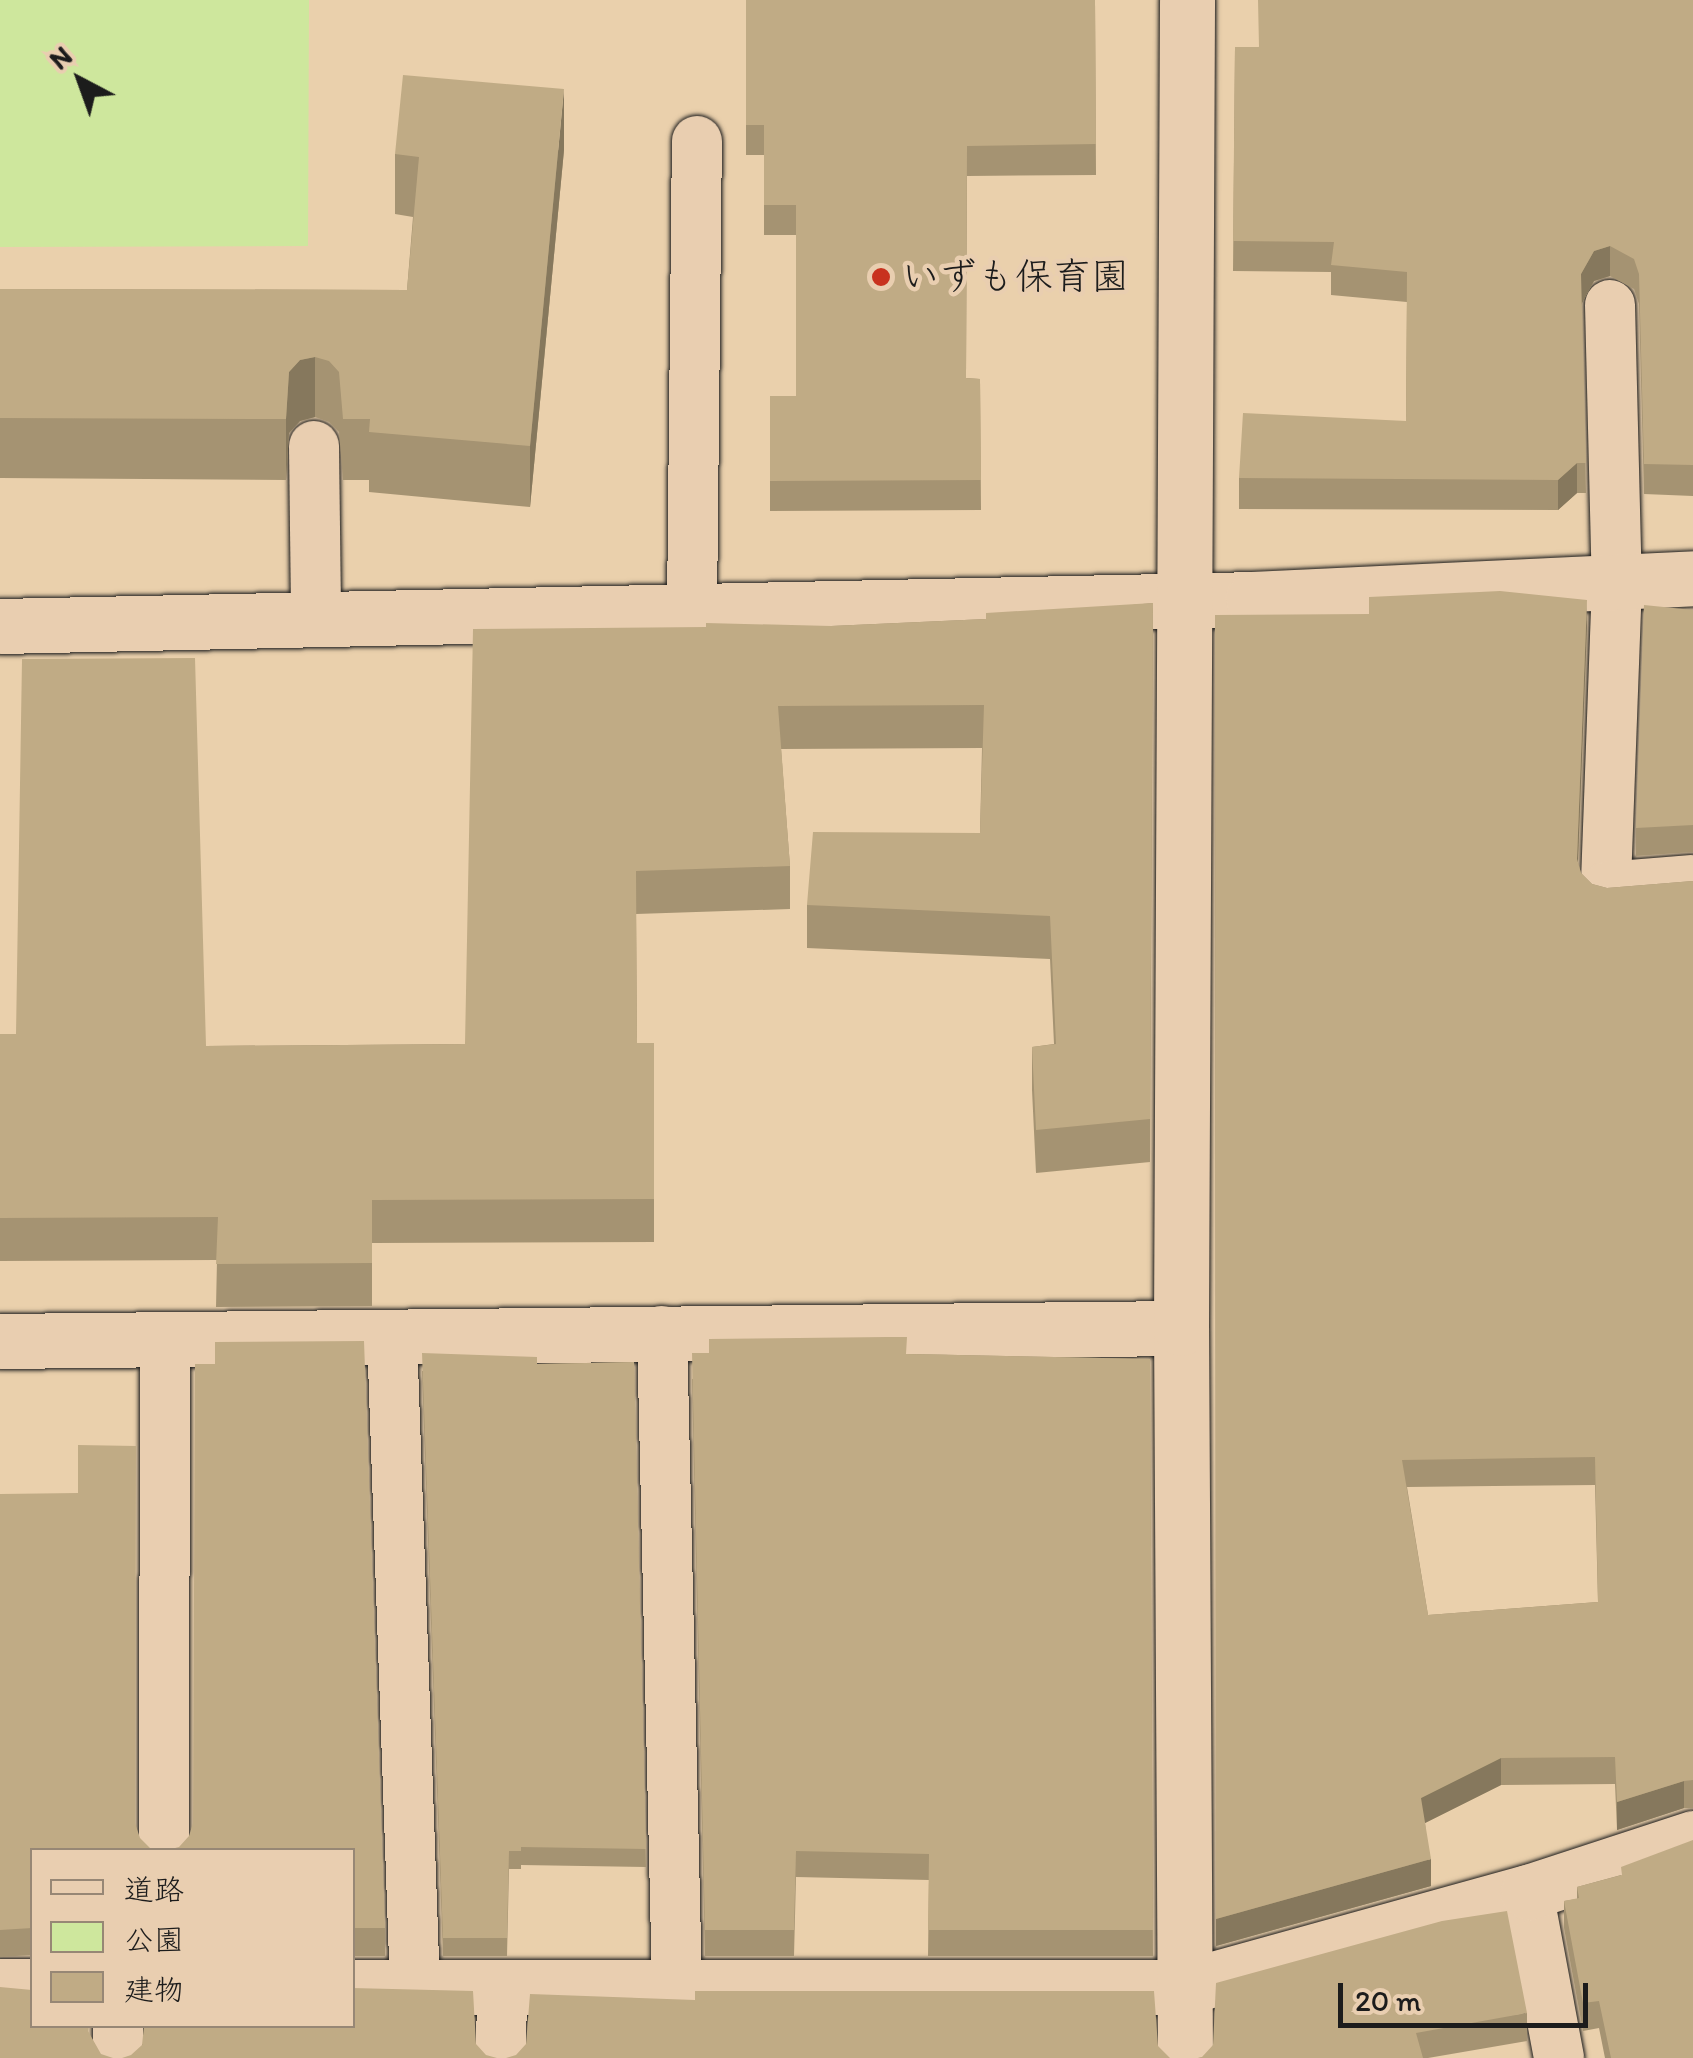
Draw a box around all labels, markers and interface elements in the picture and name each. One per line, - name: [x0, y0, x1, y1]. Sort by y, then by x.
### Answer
- north arrow: [30, 30, 130, 130]
- text: N: [42, 38, 79, 76]
- place label: いずも保育園: [901, 254, 1129, 300]
- marker: いずも保育園: [870, 266, 892, 288]
- legend: [30, 1848, 355, 2028]
- text: 道路: [124, 1871, 184, 1908]
- text: 公園: [124, 1921, 184, 1958]
- scale bar: [1343, 1963, 1593, 2025]
- text: 建物: [124, 1971, 184, 2008]
- text: 20 m: [1355, 1982, 1421, 2019]

